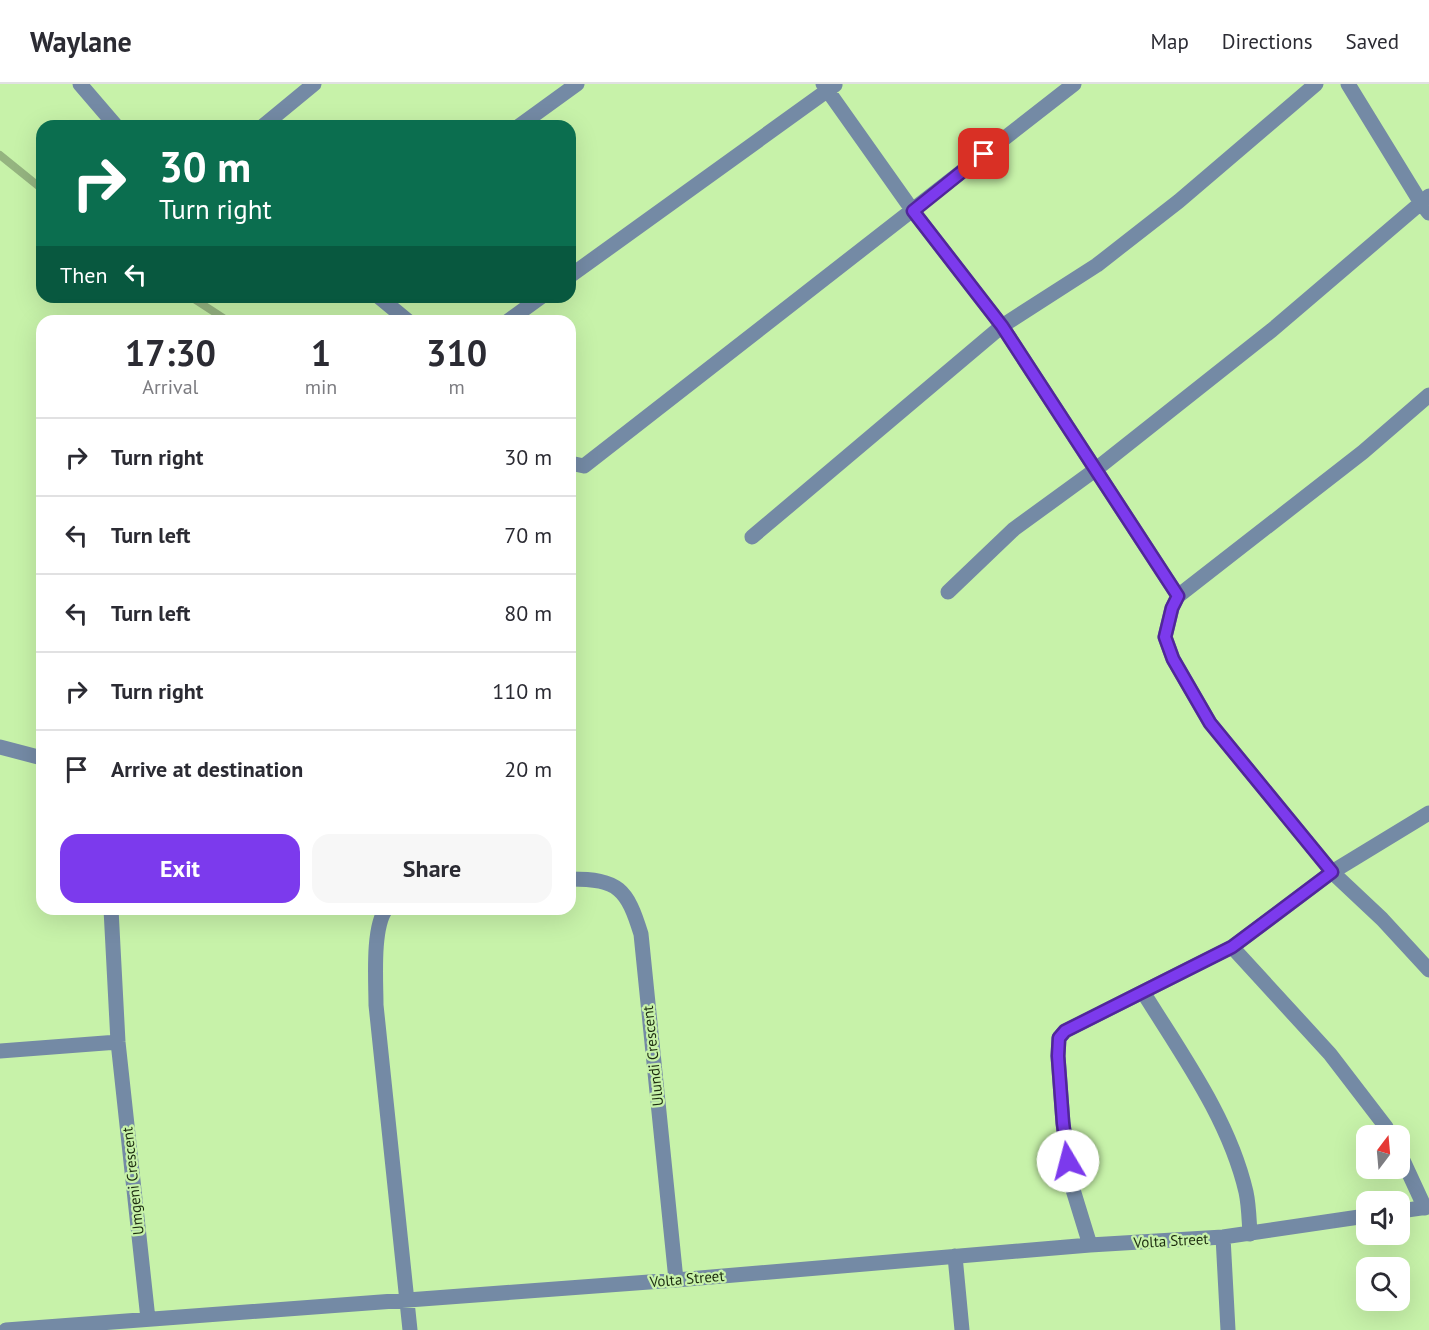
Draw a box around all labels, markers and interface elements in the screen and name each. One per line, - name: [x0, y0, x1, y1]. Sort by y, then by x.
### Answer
- text: Waylane: [30, 23, 132, 60]
- text: Map: [1150, 28, 1189, 55]
- text: Directions: [1222, 28, 1313, 55]
- text: Saved: [1346, 28, 1399, 55]
- pin: [958, 128, 1009, 179]
- icon: arrive: [967, 137, 1000, 170]
- text: 30 m: [159, 139, 251, 194]
- icon: right: [60, 144, 138, 222]
- text: Turn right: [159, 192, 272, 226]
- icon: left: [119, 258, 152, 291]
- text: Then: [60, 261, 107, 289]
- text: 17:30: [125, 329, 216, 376]
- text: 1: [311, 329, 331, 376]
- text: 310: [426, 329, 487, 376]
- text: Arrival: [142, 374, 198, 400]
- text: min: [305, 374, 337, 400]
- text: m: [449, 374, 465, 400]
- icon: right: [60, 441, 93, 474]
- text: Turn right: [111, 443, 203, 471]
- text: 30 m: [504, 443, 552, 471]
- icon: left: [60, 519, 93, 552]
- text: Turn left: [111, 521, 191, 549]
- text: 70 m: [504, 521, 552, 549]
- icon: left: [60, 597, 93, 630]
- text: Turn left: [111, 599, 191, 627]
- text: 80 m: [504, 599, 552, 627]
- icon: right: [60, 675, 93, 708]
- text: Turn right: [111, 677, 203, 705]
- text: 110 m: [492, 677, 552, 705]
- icon: arrive: [60, 753, 93, 786]
- text: Arrive at destination: [111, 755, 303, 783]
- text: 20 m: [504, 755, 552, 783]
- button: Exit: [60, 834, 300, 903]
- button: Share: [312, 834, 552, 903]
- street label: Ulundi Crescent: [638, 1005, 667, 1107]
- north arrow: [1356, 1125, 1410, 1179]
- map controls: [1356, 1125, 1410, 1311]
- street label: Umgeni Crescent: [117, 1126, 148, 1236]
- position arrow: [1036, 1129, 1100, 1193]
- button: sound: [1356, 1191, 1410, 1245]
- street label: Volta Street: [1132, 1229, 1209, 1252]
- button: search: [1356, 1257, 1410, 1311]
- street label: Volta Street: [648, 1266, 725, 1291]

